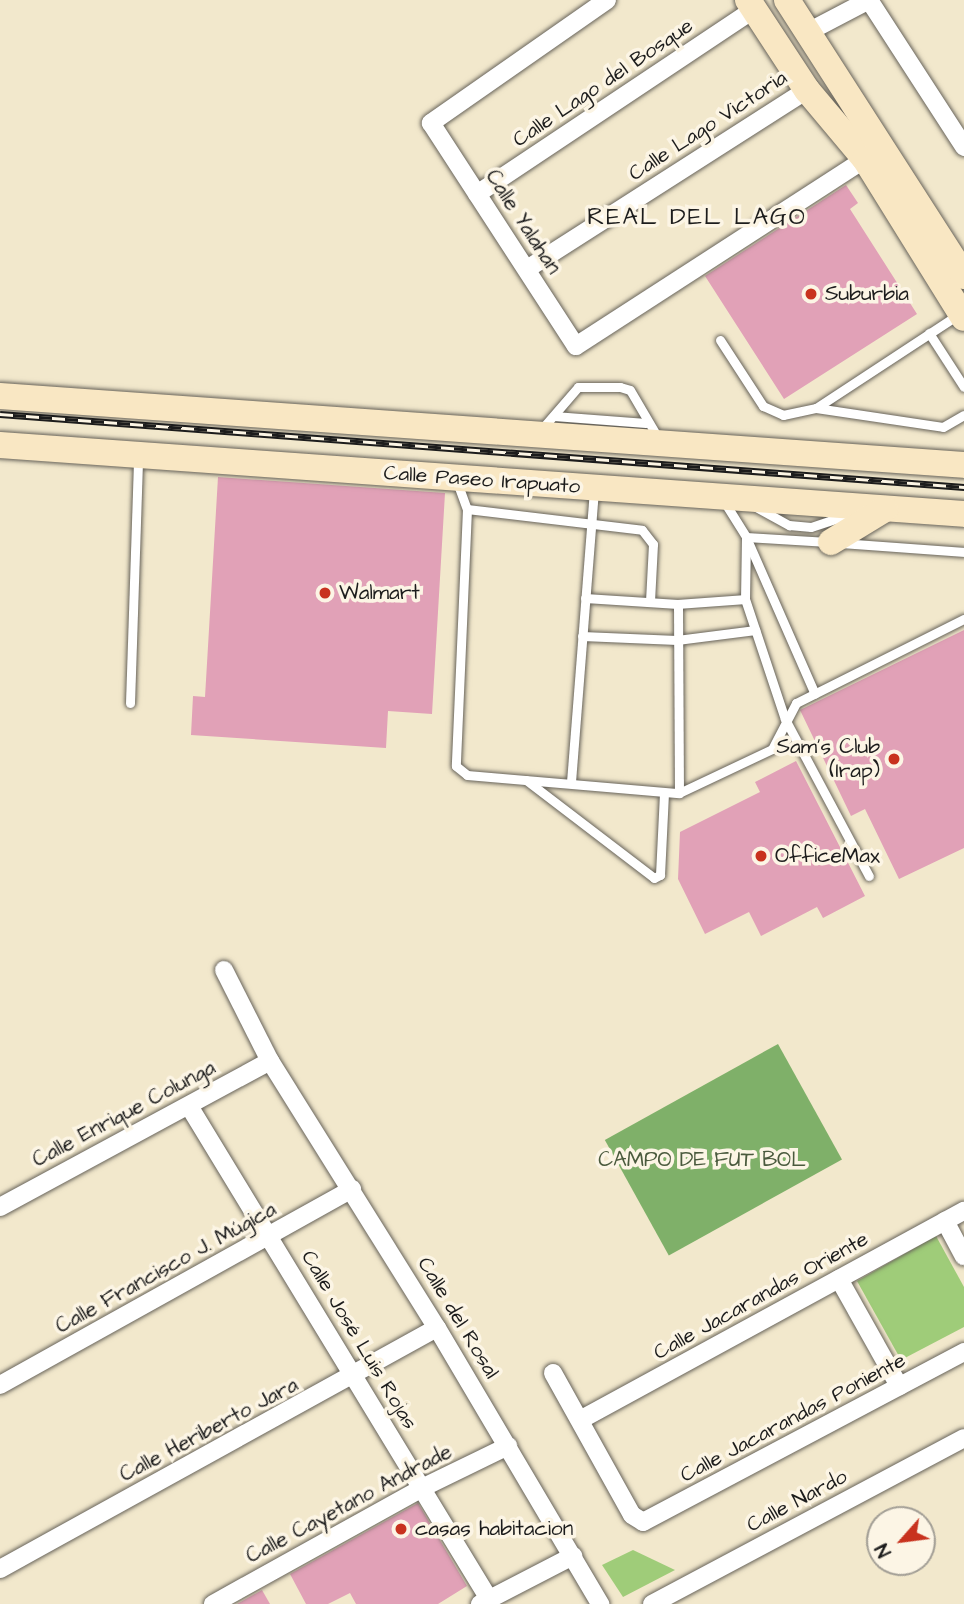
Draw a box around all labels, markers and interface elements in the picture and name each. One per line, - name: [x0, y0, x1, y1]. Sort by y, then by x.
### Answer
- street label: Calle Lago del Bosque: [508, 13, 698, 153]
- street label: Calle Lago Victoria: [624, 65, 792, 187]
- street label: Calle Yalahan: [480, 165, 566, 279]
- district label: REAL DEL LAGO: [589, 204, 805, 232]
- place label: Suburbia: [825, 281, 909, 307]
- marker: Suburbia: [803, 286, 819, 302]
- street label: Calle Paseo Irapuato: [383, 461, 581, 499]
- place label: Walmart: [339, 580, 420, 606]
- marker: Walmart: [317, 585, 333, 601]
- place label: Sam's Club (Irap): [776, 734, 880, 784]
- marker: Sam's Club (Irap): [886, 751, 902, 767]
- place label: OfficeMax: [775, 843, 880, 869]
- marker: OfficeMax: [753, 848, 769, 864]
- street label: Calle Enrique Colunga: [28, 1055, 220, 1173]
- park label: CAMPO DE FUT BOL: [598, 1147, 806, 1173]
- street label: Calle Francisco J. Múgica: [51, 1197, 281, 1339]
- street label: Calle Jacarandas Oriente: [649, 1226, 873, 1366]
- street label: Calle José Luis Rojas: [296, 1246, 422, 1434]
- street label: Calle del Rosal: [412, 1253, 504, 1383]
- street label: Calle Jacarandas Poniente: [676, 1348, 910, 1488]
- street label: Calle Heriberto Jara: [116, 1372, 302, 1488]
- street label: Calle Cayetano Andrade: [242, 1439, 456, 1569]
- street label: Calle Nardo: [743, 1464, 851, 1538]
- north arrow: [866, 1506, 936, 1576]
- place label: casas habitacion: [415, 1516, 573, 1542]
- marker: casas habitacion: [393, 1521, 409, 1537]
- text: N: [869, 1539, 899, 1562]

